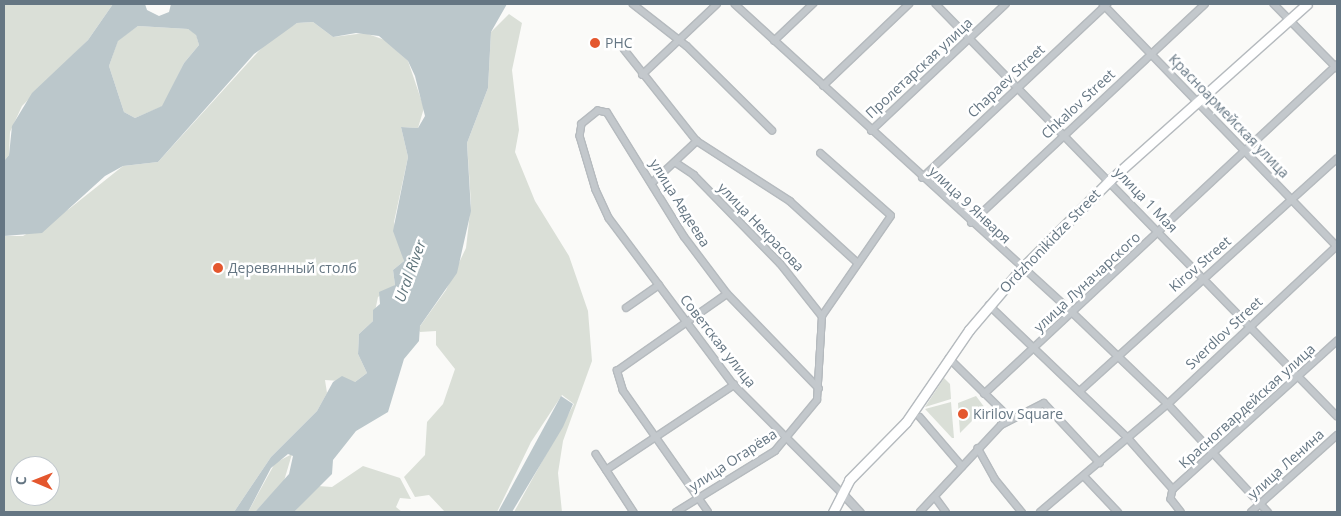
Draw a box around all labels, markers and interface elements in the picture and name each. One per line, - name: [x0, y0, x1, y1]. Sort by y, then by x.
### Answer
- street label: Пролетарская улица: [862, 14, 976, 122]
- place label: РНС: [605, 35, 633, 51]
- marker: РНС: [589, 37, 601, 49]
- street label: Chapaev Street: [964, 41, 1048, 121]
- street label: Красноармейская улица: [1165, 51, 1293, 181]
- street label: Chkalov Street: [1038, 66, 1118, 142]
- street label: улица Авдеева: [646, 156, 714, 250]
- street label: улица 9 Января: [926, 163, 1014, 247]
- street label: улица 1 Мая: [1111, 164, 1181, 236]
- street label: улица Некрасова: [714, 179, 808, 275]
- street label: Ordzhonikidze Street: [996, 186, 1104, 296]
- street label: улица Луначарского: [1030, 228, 1144, 336]
- street label: Kirov Street: [1166, 233, 1234, 295]
- water label: Ural River: [390, 237, 430, 305]
- place label: Деревянный столб: [228, 260, 357, 276]
- marker: Деревянный столб: [212, 262, 224, 274]
- street label: Советская улица: [677, 291, 759, 391]
- street label: Sverdlov Street: [1182, 293, 1266, 373]
- street label: Красногвардейская улица: [1175, 340, 1319, 472]
- place label: Kirilov Square: [973, 406, 1063, 422]
- marker: Kirilov Square: [957, 408, 969, 420]
- street label: улица Огарёва: [686, 425, 780, 495]
- street label: улица Ленина: [1245, 426, 1327, 502]
- north arrow: [10, 456, 60, 506]
- text: С: [11, 476, 30, 485]

